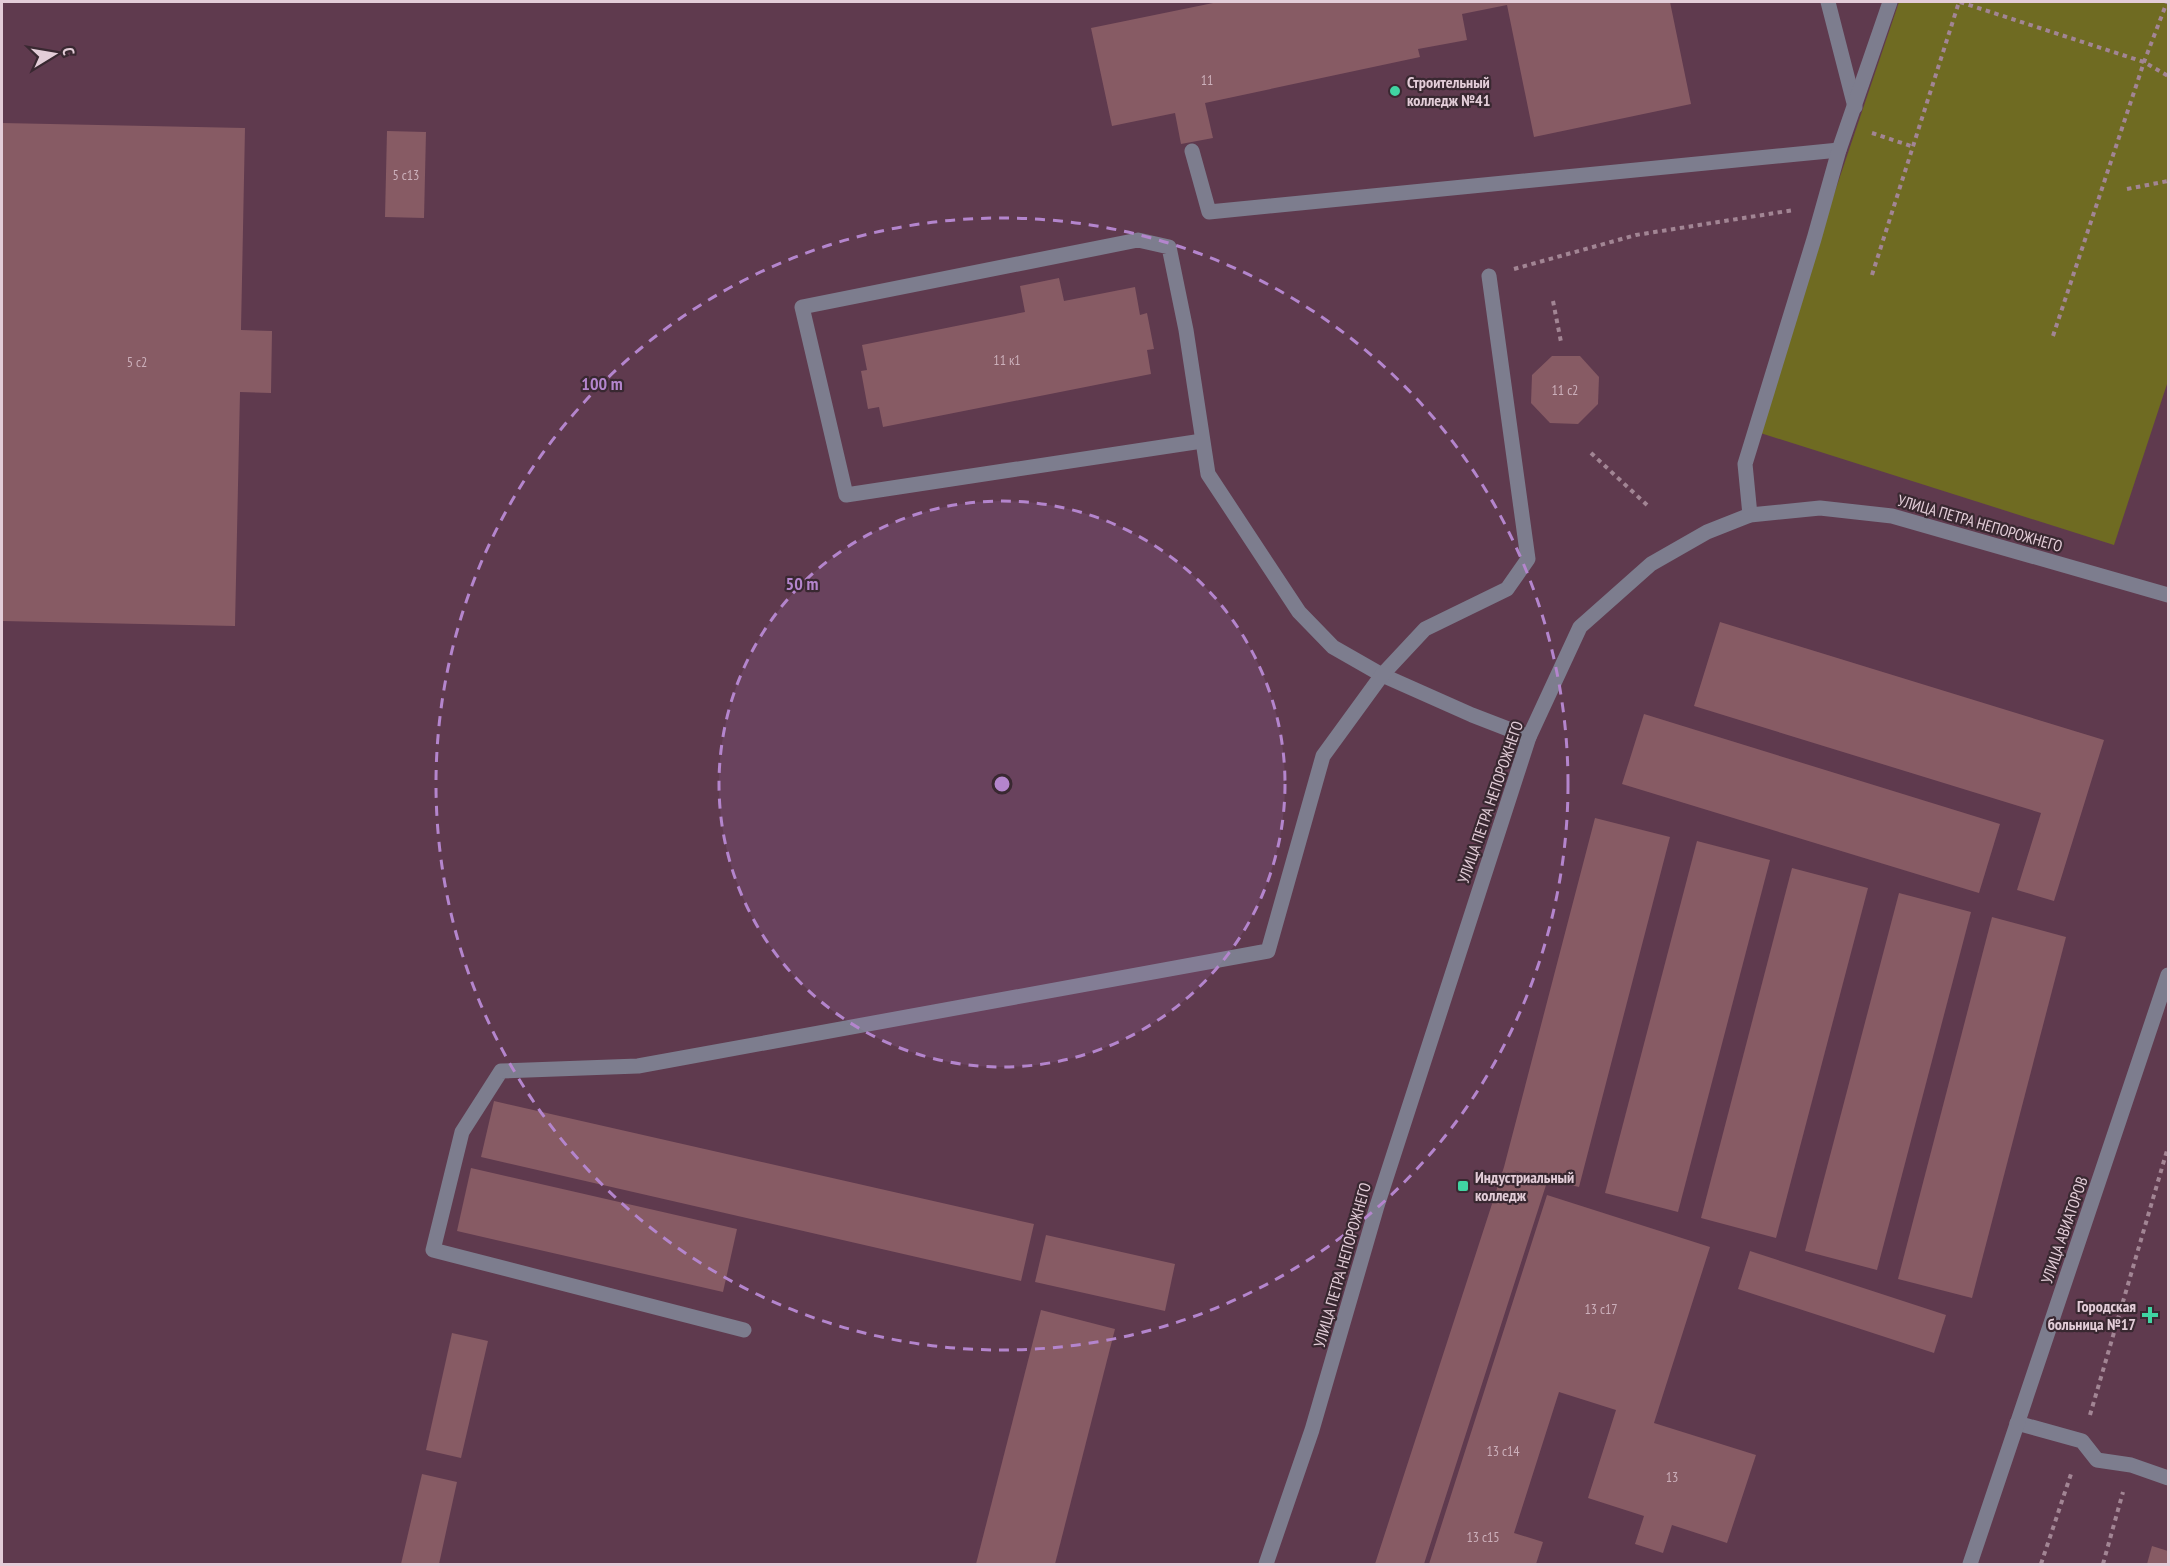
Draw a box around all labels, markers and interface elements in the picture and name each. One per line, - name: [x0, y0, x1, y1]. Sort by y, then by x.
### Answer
- north arrow: [24, 24, 84, 84]
- text: С: [58, 46, 79, 57]
- house number: 11: [1201, 71, 1213, 89]
- place label: Строительный колледж №41: [1407, 72, 1490, 110]
- marker: Строительный колледж №41: [1388, 84, 1402, 98]
- house number: 5 с13: [393, 166, 419, 184]
- house number: 11 к1: [993, 351, 1021, 369]
- house number: 5 с2: [127, 353, 147, 371]
- text: 100 m: [581, 372, 623, 395]
- house number: 11 с2: [1552, 381, 1578, 399]
- street label: УЛИЦА ПЕТРА НЕПОРОЖНЕГО: [1895, 490, 2065, 556]
- text: 50 m: [786, 572, 818, 595]
- street label: УЛИЦА ПЕТРА НЕПОРОЖНЕГО: [1453, 718, 1527, 886]
- centre of rings: [992, 774, 1012, 794]
- place label: Индустриальный колледж: [1475, 1167, 1574, 1205]
- street label: УЛИЦА АВИАТОРОВ: [2036, 1174, 2092, 1286]
- marker: Индустриальный колледж: [1456, 1179, 1470, 1193]
- street label: УЛИЦА ПЕТРА НЕПОРОЖНЕГО: [1309, 1180, 1375, 1350]
- place label: Городская больница №17: [2048, 1296, 2136, 1334]
- house number: 13 c17: [1584, 1300, 1618, 1318]
- marker: Городская больница №17: [2141, 1306, 2159, 1324]
- house number: 13 c14: [1486, 1442, 1520, 1460]
- house number: 13: [1666, 1468, 1678, 1486]
- house number: 13 c15: [1466, 1528, 1500, 1546]

